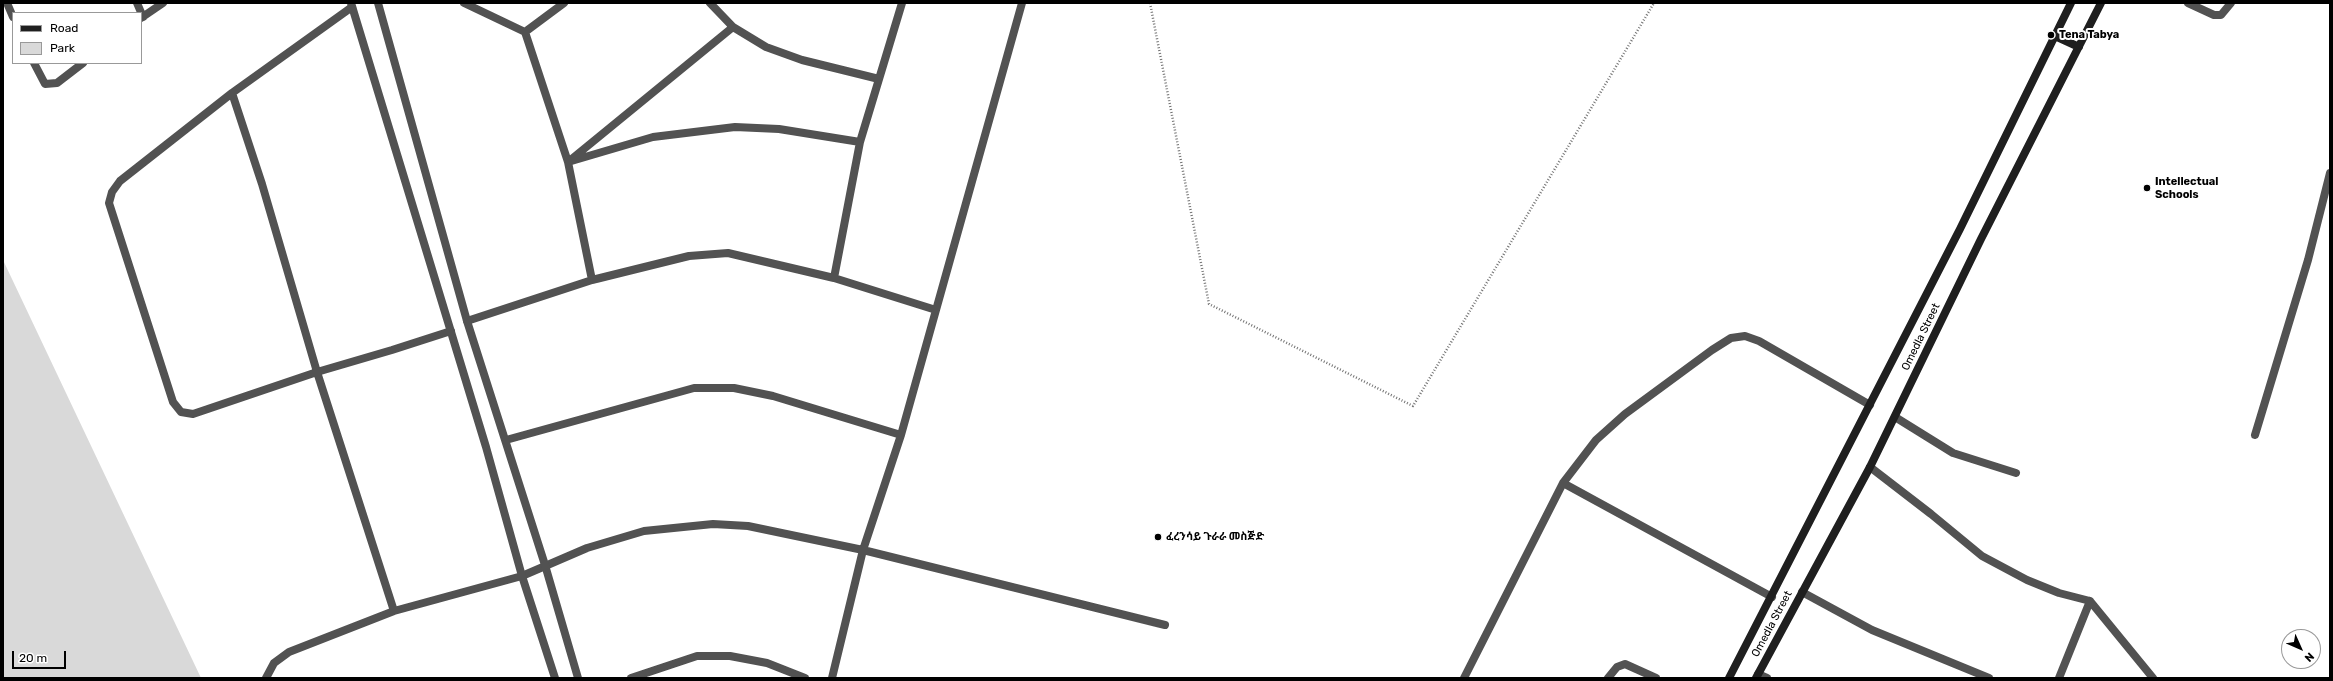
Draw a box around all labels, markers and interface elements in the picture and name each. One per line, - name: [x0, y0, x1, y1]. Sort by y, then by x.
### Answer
- legend: [12, 12, 142, 64]
- text: Road: [50, 21, 78, 35]
- place label: Tena Tabya: [2059, 28, 2119, 42]
- marker: Tena Tabya: [2046, 30, 2056, 40]
- text: Park: [50, 41, 75, 55]
- place label: Intellectual Schools: [2155, 175, 2218, 201]
- marker: Intellectual Schools: [2142, 183, 2152, 193]
- street label: Omedla Street: [1899, 301, 1943, 373]
- place label: ፈረንሳይ ጉራራ መስጅድ: [1166, 530, 1264, 544]
- marker: ፈረንሳይ ጉራራ መስጅድ: [1153, 532, 1163, 542]
- street label: Omedla Street: [1749, 589, 1795, 659]
- north arrow: [2281, 629, 2321, 669]
- scale bar: [14, 643, 68, 669]
- text: N: [2302, 650, 2317, 665]
- text: 20 m: [19, 651, 47, 665]

